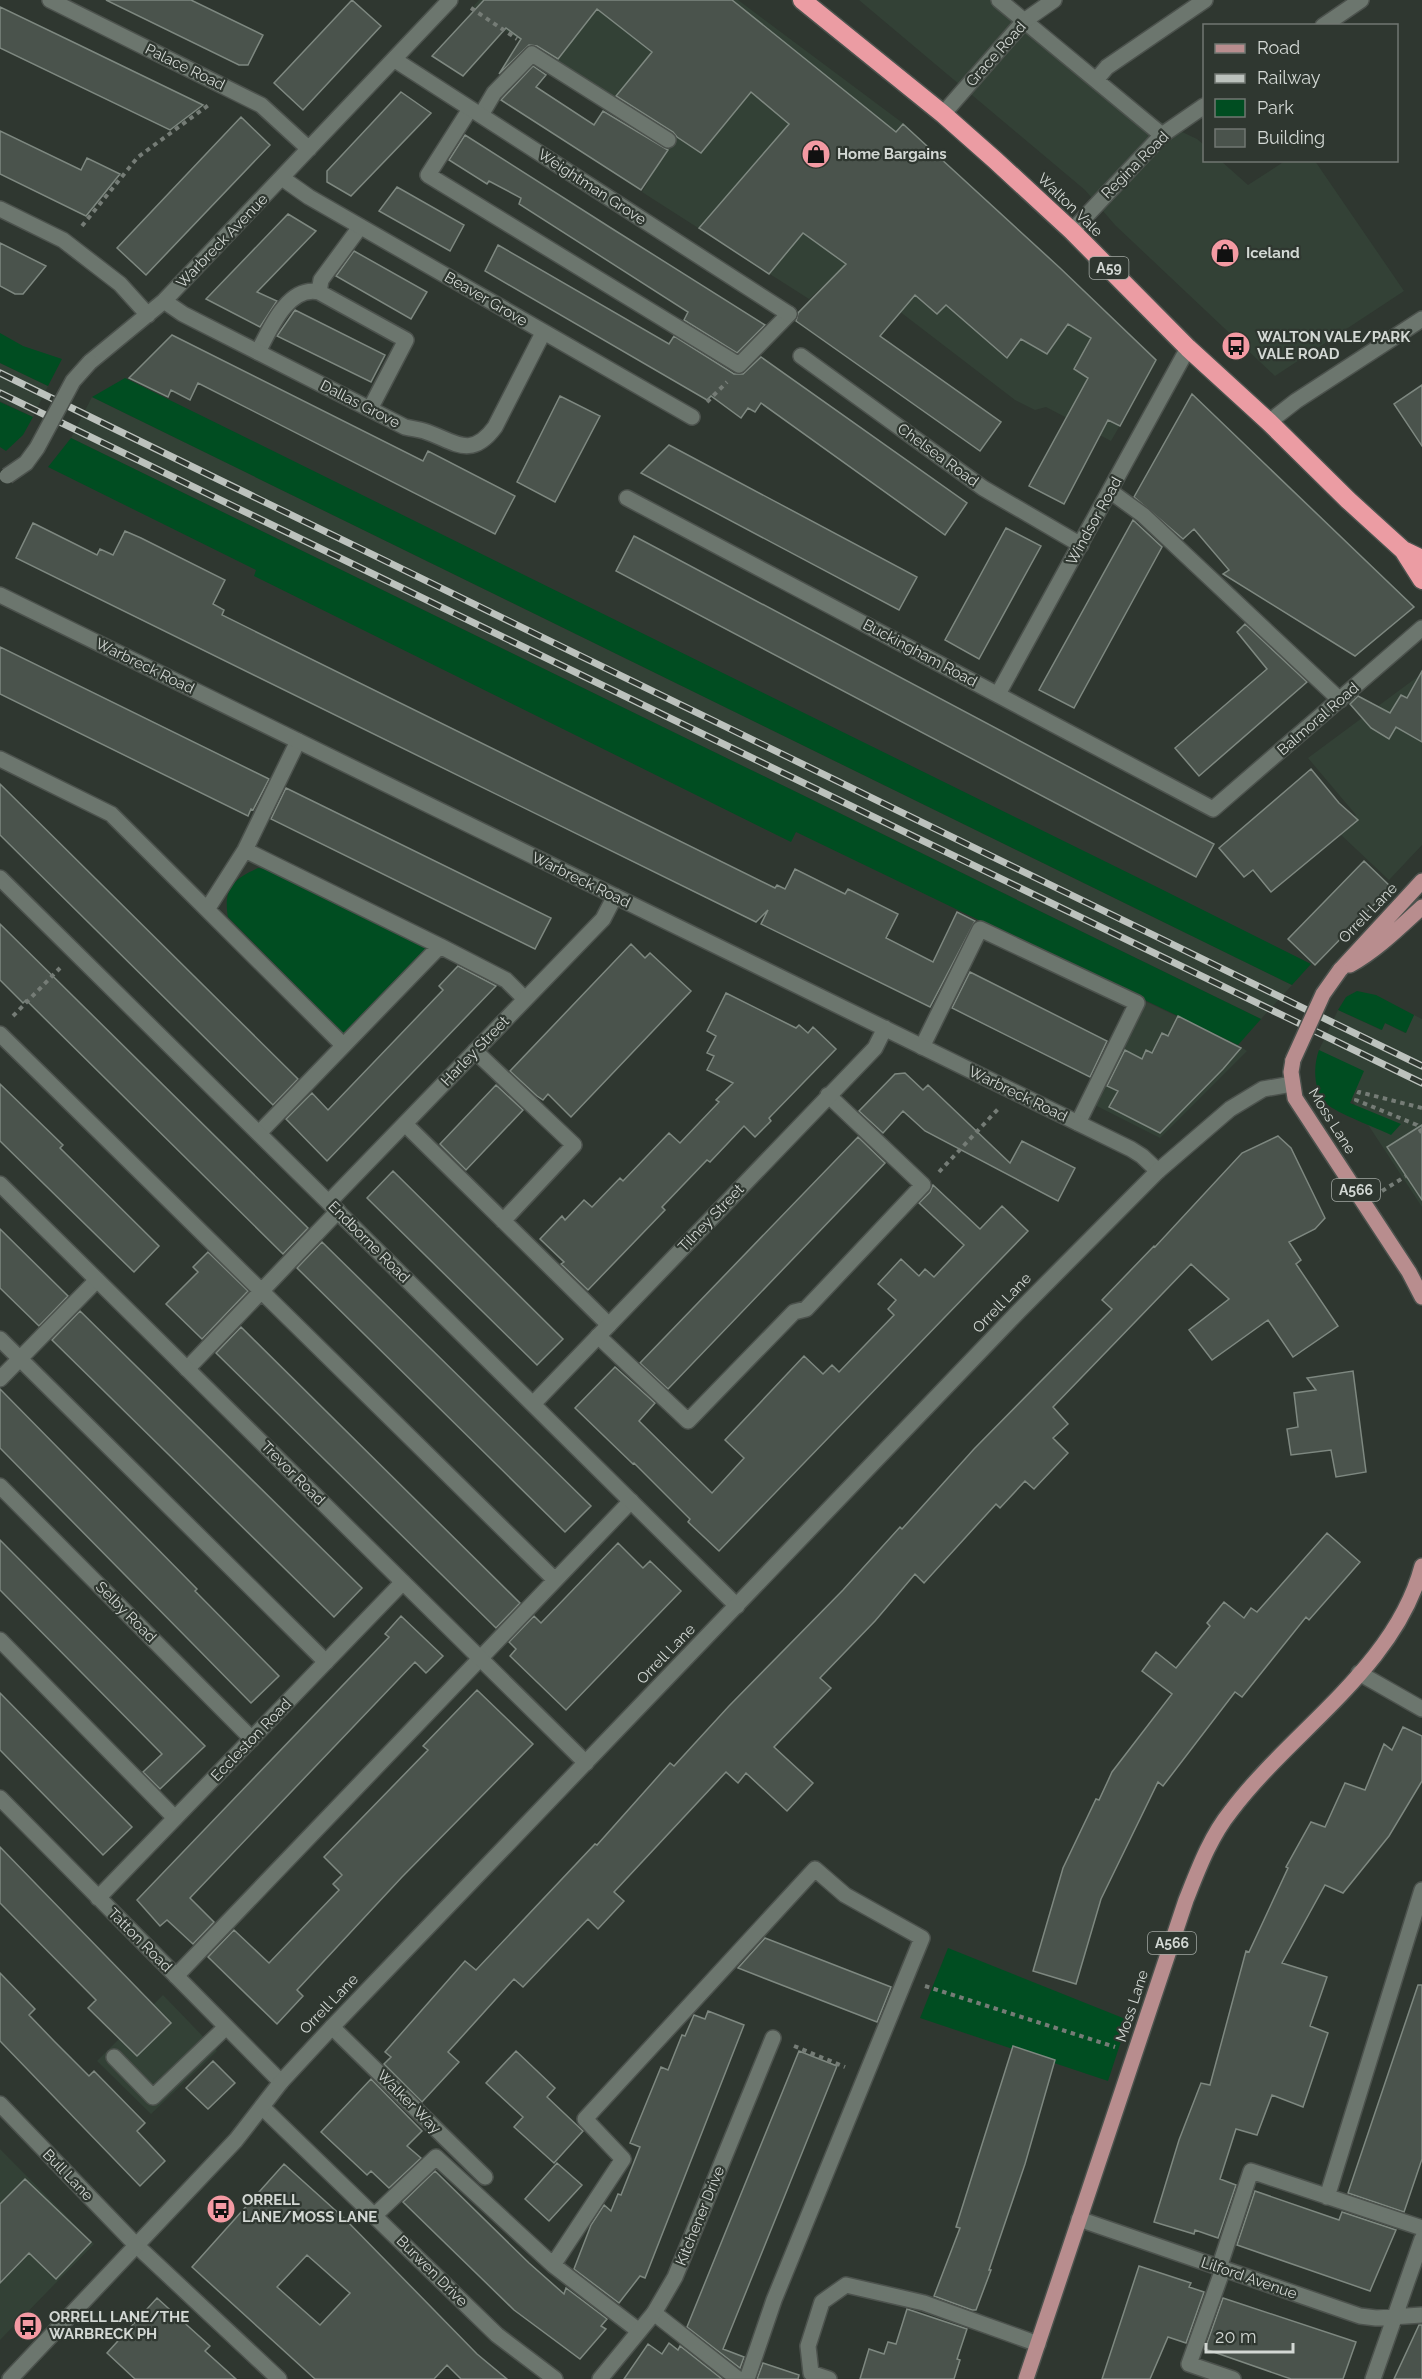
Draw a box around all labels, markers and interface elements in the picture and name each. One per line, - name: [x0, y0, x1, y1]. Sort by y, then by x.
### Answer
- street label: Grace Road: [962, 18, 1030, 90]
- legend: [1203, 24, 1398, 162]
- text: Road: [1257, 37, 1300, 58]
- street label: Palace Road: [142, 40, 228, 94]
- text: Railway: [1257, 67, 1321, 88]
- text: Park: [1257, 97, 1294, 118]
- text: Building: [1257, 127, 1325, 148]
- street label: Regina Road: [1098, 128, 1172, 202]
- shop icon: Home Bargains: [800, 138, 832, 170]
- street label: Weightman Grove: [535, 145, 650, 229]
- place label: Home Bargains: [837, 145, 947, 163]
- street label: Walton Vale: [1034, 170, 1106, 241]
- street label: Warbreck Avenue: [173, 190, 272, 292]
- shop icon: Iceland: [1209, 237, 1241, 269]
- place label: Iceland: [1246, 244, 1300, 262]
- road number: A59: [1090, 257, 1128, 279]
- street label: Beaver Grove: [441, 268, 531, 330]
- place label: WALTON VALE/PARK VALE ROAD: [1257, 328, 1411, 363]
- bus stop icon: WALTON VALE/PARK VALE ROAD: [1220, 330, 1252, 362]
- street label: Dallas Grove: [317, 376, 403, 432]
- street label: Chelsea Road: [894, 420, 982, 490]
- street label: Windsor Road: [1062, 474, 1126, 568]
- street label: Buckingham Road: [860, 615, 980, 691]
- street label: Warbreck Road: [93, 634, 197, 698]
- street label: Balmoral Road: [1274, 679, 1362, 759]
- street label: Warbreck Road: [529, 848, 633, 912]
- street label: Orrell Lane: [1335, 879, 1401, 947]
- street label: Harley Street: [437, 1012, 513, 1090]
- street label: Warbreck Road: [966, 1062, 1070, 1126]
- street label: Moss Lane: [1305, 1085, 1360, 1158]
- road number: A566: [1332, 1179, 1380, 1201]
- street label: Tilney Street: [674, 1180, 748, 1256]
- street label: Endborne Road: [324, 1197, 414, 1287]
- street label: Orrell Lane: [969, 1269, 1035, 1337]
- street label: Trevor Road: [257, 1437, 329, 1509]
- street label: Selby Road: [92, 1578, 160, 1646]
- street label: Orrell Lane: [633, 1620, 699, 1688]
- street label: Eccleston Road: [207, 1695, 295, 1785]
- street label: Tatton Road: [104, 1904, 176, 1976]
- road number: A566: [1148, 1932, 1196, 1954]
- street label: Moss Lane: [1112, 1967, 1152, 2044]
- street label: Orrell Lane: [296, 1970, 362, 2038]
- street label: Walker Way: [373, 2066, 445, 2138]
- street label: Bull Lane: [39, 2145, 97, 2205]
- street label: Kitchener Drive: [672, 2163, 728, 2268]
- place label: ORRELL LANE/MOSS LANE: [242, 2191, 377, 2226]
- bus stop icon: ORRELL LANE/MOSS LANE: [205, 2193, 237, 2225]
- street label: Burwen Drive: [393, 2232, 471, 2310]
- street label: Lilford Avenue: [1199, 2253, 1299, 2303]
- place label: ORRELL LANE/THE WARBRECK PH: [49, 2308, 189, 2343]
- bus stop icon: ORRELL LANE/THE WARBRECK PH: [12, 2310, 44, 2342]
- scale bar: [1206, 2316, 1293, 2354]
- text: 20 m: [1215, 2326, 1257, 2347]

